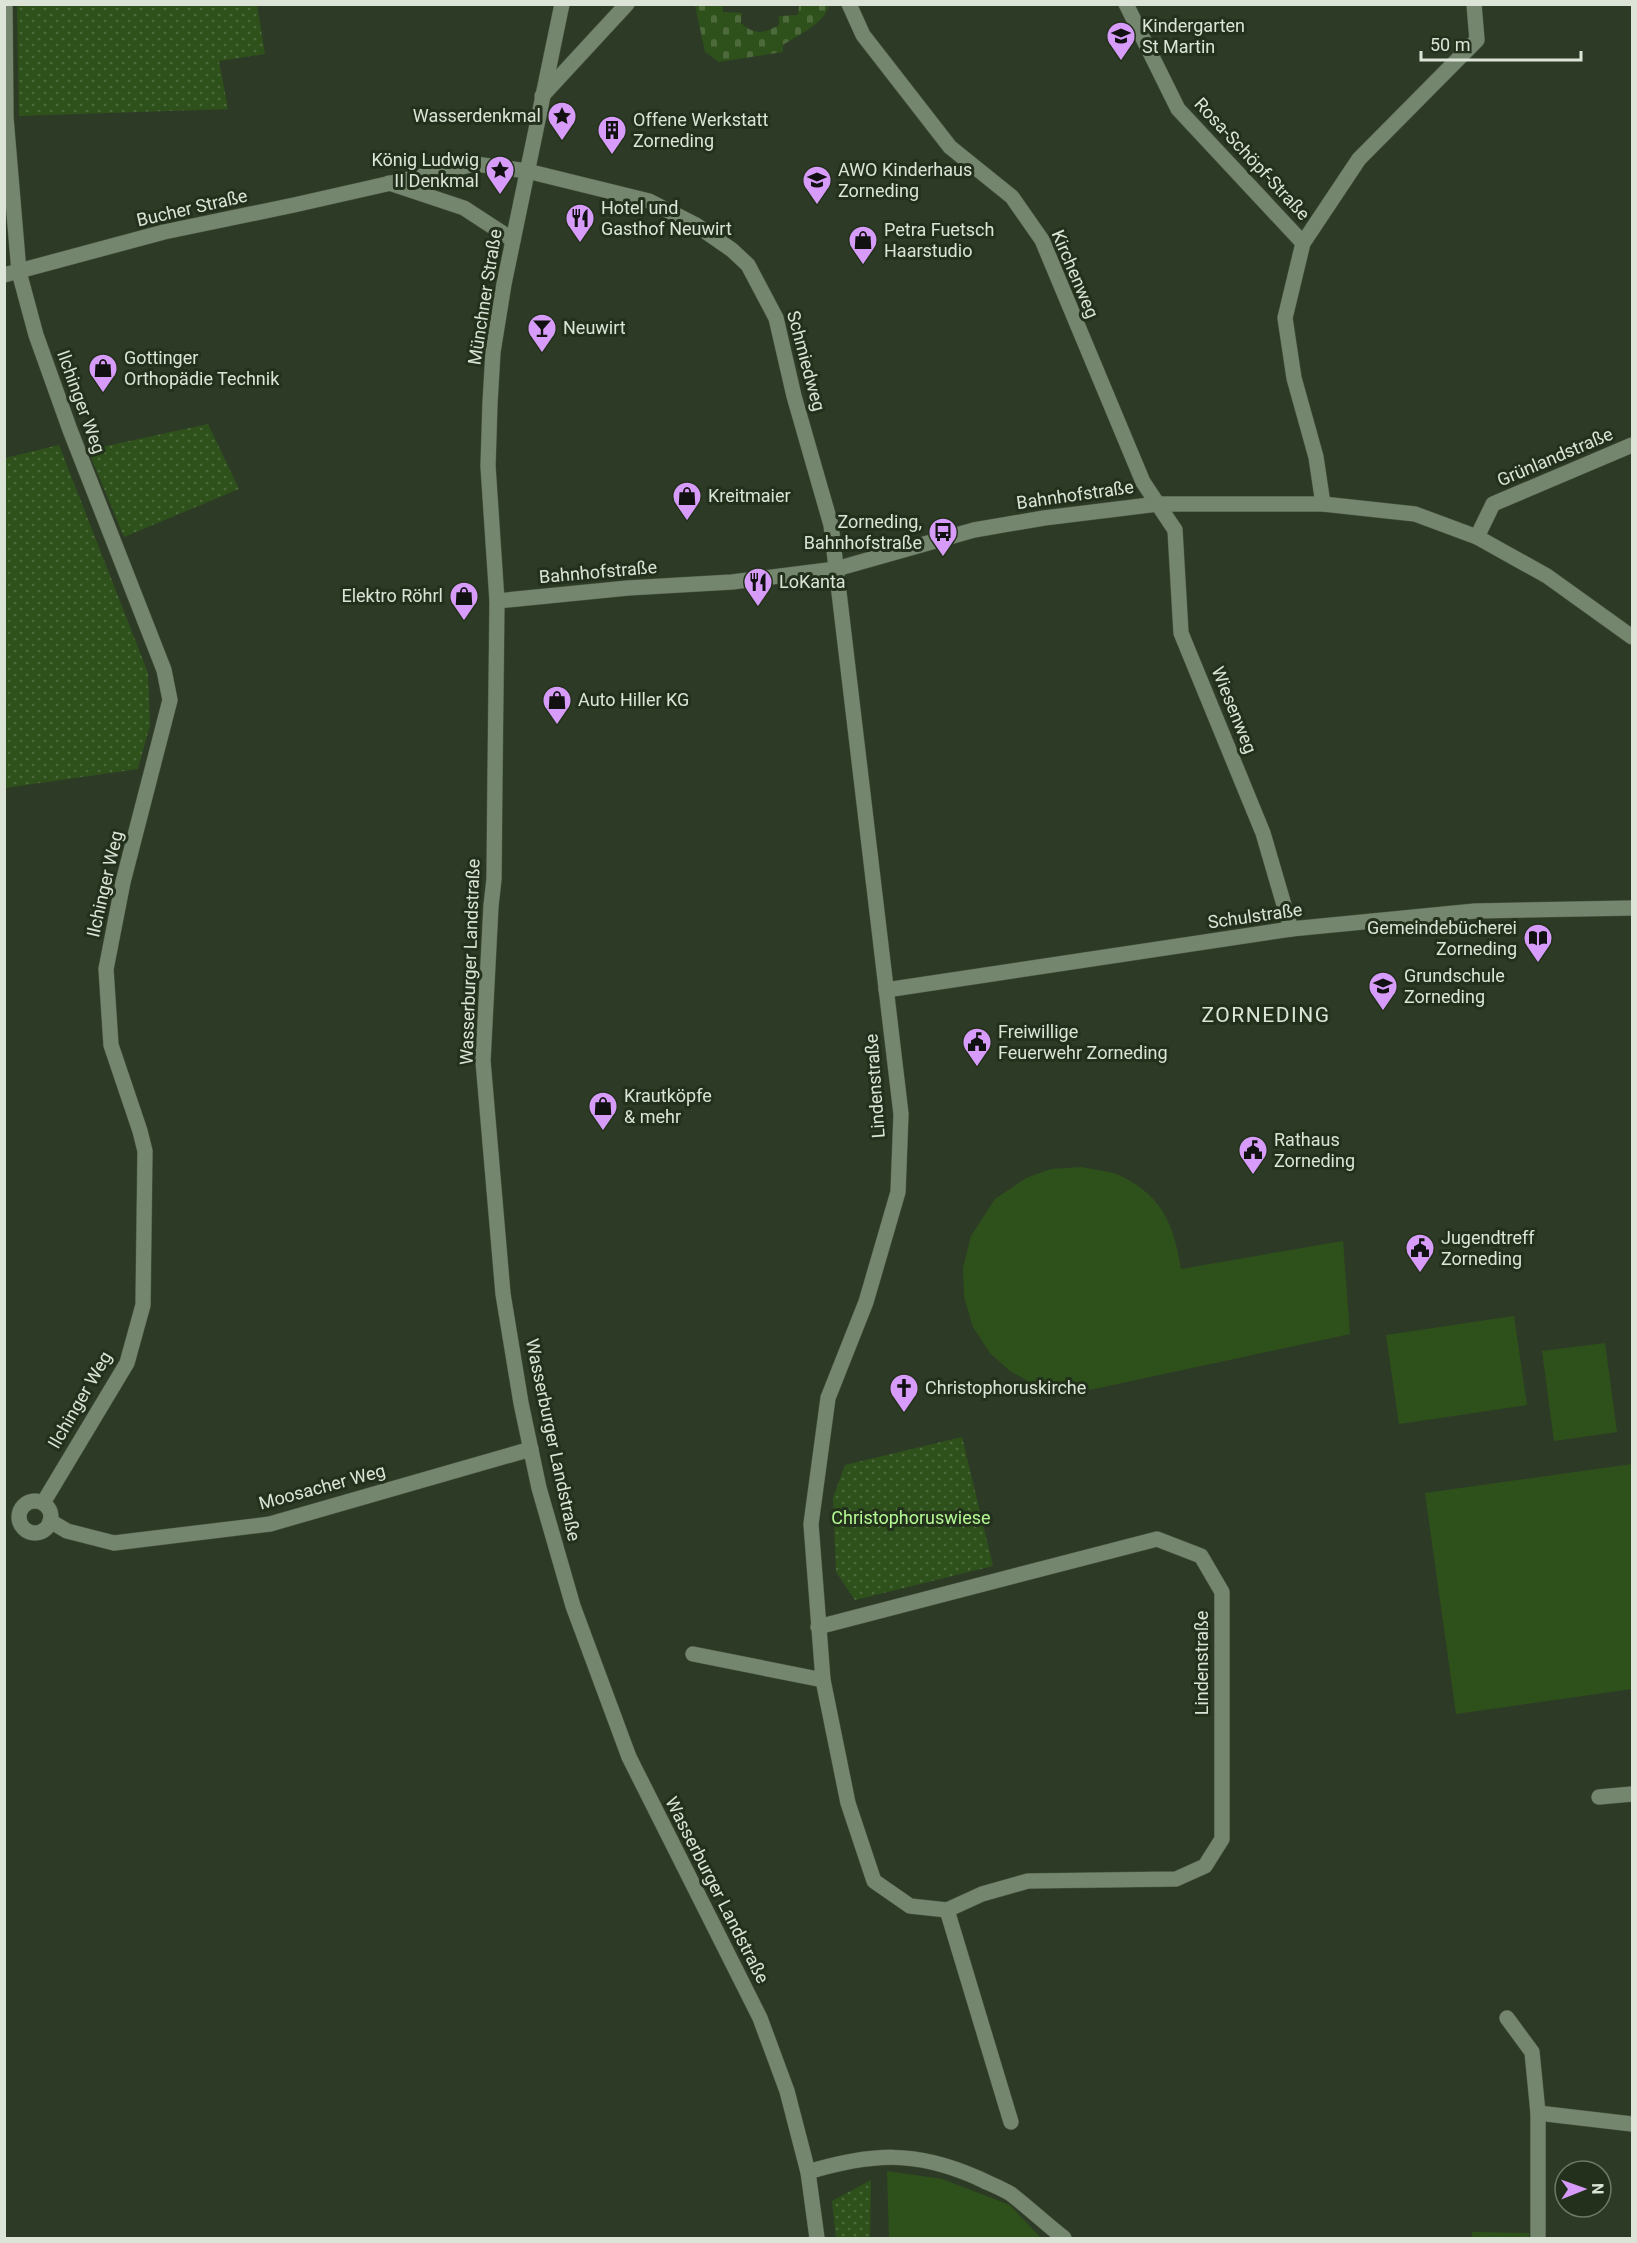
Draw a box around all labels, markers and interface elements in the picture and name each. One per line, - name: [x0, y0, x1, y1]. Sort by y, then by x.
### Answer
- place label: Kindergarten St Martin: [1142, 15, 1245, 57]
- school or university icon: Kindergarten St Martin: [1105, 20, 1137, 62]
- scale bar: [1421, 24, 1582, 62]
- text: 50 m: [1430, 34, 1470, 55]
- street label: Rosa-Schöpf-Straße: [1190, 93, 1314, 224]
- place icon: Wasserdenkmal: [546, 100, 578, 142]
- place label: Wasserdenkmal: [413, 105, 541, 126]
- place label: Offene Werkstatt Zorneding: [633, 109, 769, 151]
- building icon: Offene Werkstatt Zorneding: [596, 114, 628, 156]
- place label: König Ludwig II Denkmal: [371, 149, 479, 191]
- place icon: König Ludwig II Denkmal: [484, 154, 516, 196]
- place label: AWO Kinderhaus Zorneding: [838, 159, 972, 201]
- school or university icon: AWO Kinderhaus Zorneding: [801, 164, 833, 206]
- street label: Bucher Straße: [134, 185, 249, 230]
- place label: Hotel und Gasthof Neuwirt: [601, 197, 732, 239]
- restaurant icon: Hotel und Gasthof Neuwirt: [564, 202, 596, 244]
- place label: Petra Fuetsch Haarstudio: [884, 219, 994, 261]
- shop icon: Petra Fuetsch Haarstudio: [847, 224, 879, 266]
- street label: Münchner Straße: [463, 227, 506, 366]
- street label: Kirchenweg: [1048, 227, 1103, 321]
- street label: Schmiedweg: [783, 308, 830, 413]
- bar icon: Neuwirt: [526, 312, 558, 354]
- place label: Neuwirt: [563, 317, 626, 338]
- street label: Ilchinger Weg: [53, 347, 110, 456]
- place label: Gottinger Orthopädie Technik: [124, 347, 280, 389]
- shop icon: Gottinger Orthopädie Technik: [87, 352, 119, 394]
- street label: Grünlandstraße: [1494, 423, 1616, 490]
- street label: Bahnhofstraße: [1015, 476, 1135, 513]
- shop icon: Kreitmaier: [671, 480, 703, 522]
- place label: Kreitmaier: [708, 485, 791, 506]
- place label: Zorneding, Bahnhofstraße: [804, 511, 922, 553]
- bus stop icon: Zorneding, Bahnhofstraße: [927, 516, 959, 558]
- street label: Bahnhofstraße: [538, 556, 658, 587]
- restaurant icon: LoKanta: [742, 566, 774, 608]
- place label: LoKanta: [779, 571, 846, 592]
- shop icon: Elektro Röhrl: [448, 580, 480, 622]
- place label: Elektro Röhrl: [341, 585, 443, 606]
- street label: Wiesenweg: [1208, 663, 1261, 756]
- shop icon: Auto Hiller KG: [541, 684, 573, 726]
- place label: Auto Hiller KG: [578, 689, 689, 710]
- street label: Ilchinger Weg: [82, 829, 127, 939]
- street label: Wasserburger Landstraße: [455, 858, 484, 1065]
- street label: Schulstraße: [1206, 898, 1304, 933]
- place label: Gemeindebücherei Zorneding: [1367, 917, 1517, 959]
- library icon: Gemeindebücherei Zorneding: [1522, 922, 1554, 964]
- place label: Grundschule Zorneding: [1404, 965, 1505, 1007]
- school or university icon: Grundschule Zorneding: [1367, 970, 1399, 1012]
- district label: ZORNEDING: [1202, 1003, 1330, 1027]
- place label: Freiwillige Feuerwehr Zorneding: [998, 1021, 1168, 1063]
- public building icon: Freiwillige Feuerwehr Zorneding: [961, 1026, 993, 1068]
- street label: Lindenstraße: [860, 1033, 889, 1139]
- place label: Krautköpfe & mehr: [624, 1085, 712, 1127]
- shop icon: Krautköpfe & mehr: [587, 1090, 619, 1132]
- place label: Rathaus Zorneding: [1274, 1129, 1355, 1171]
- public building icon: Rathaus Zorneding: [1237, 1134, 1269, 1176]
- place label: Jugendtreff Zorneding: [1441, 1227, 1535, 1269]
- public building icon: Jugendtreff Zorneding: [1404, 1232, 1436, 1274]
- street label: Wasserburger Landstraße: [522, 1337, 585, 1543]
- street label: Ilchinger Weg: [43, 1348, 116, 1452]
- church icon: Christophoruskirche: [888, 1372, 920, 1414]
- place label: Christophoruskirche: [925, 1377, 1086, 1398]
- street label: Moosacher Weg: [256, 1460, 387, 1513]
- park label: Christophoruswiese: [831, 1507, 991, 1528]
- street label: Lindenstraße: [1191, 1611, 1212, 1715]
- street label: Wasserburger Landstraße: [661, 1793, 774, 1987]
- north arrow: [1553, 2159, 1613, 2219]
- text: N: [1588, 2183, 1607, 2195]

